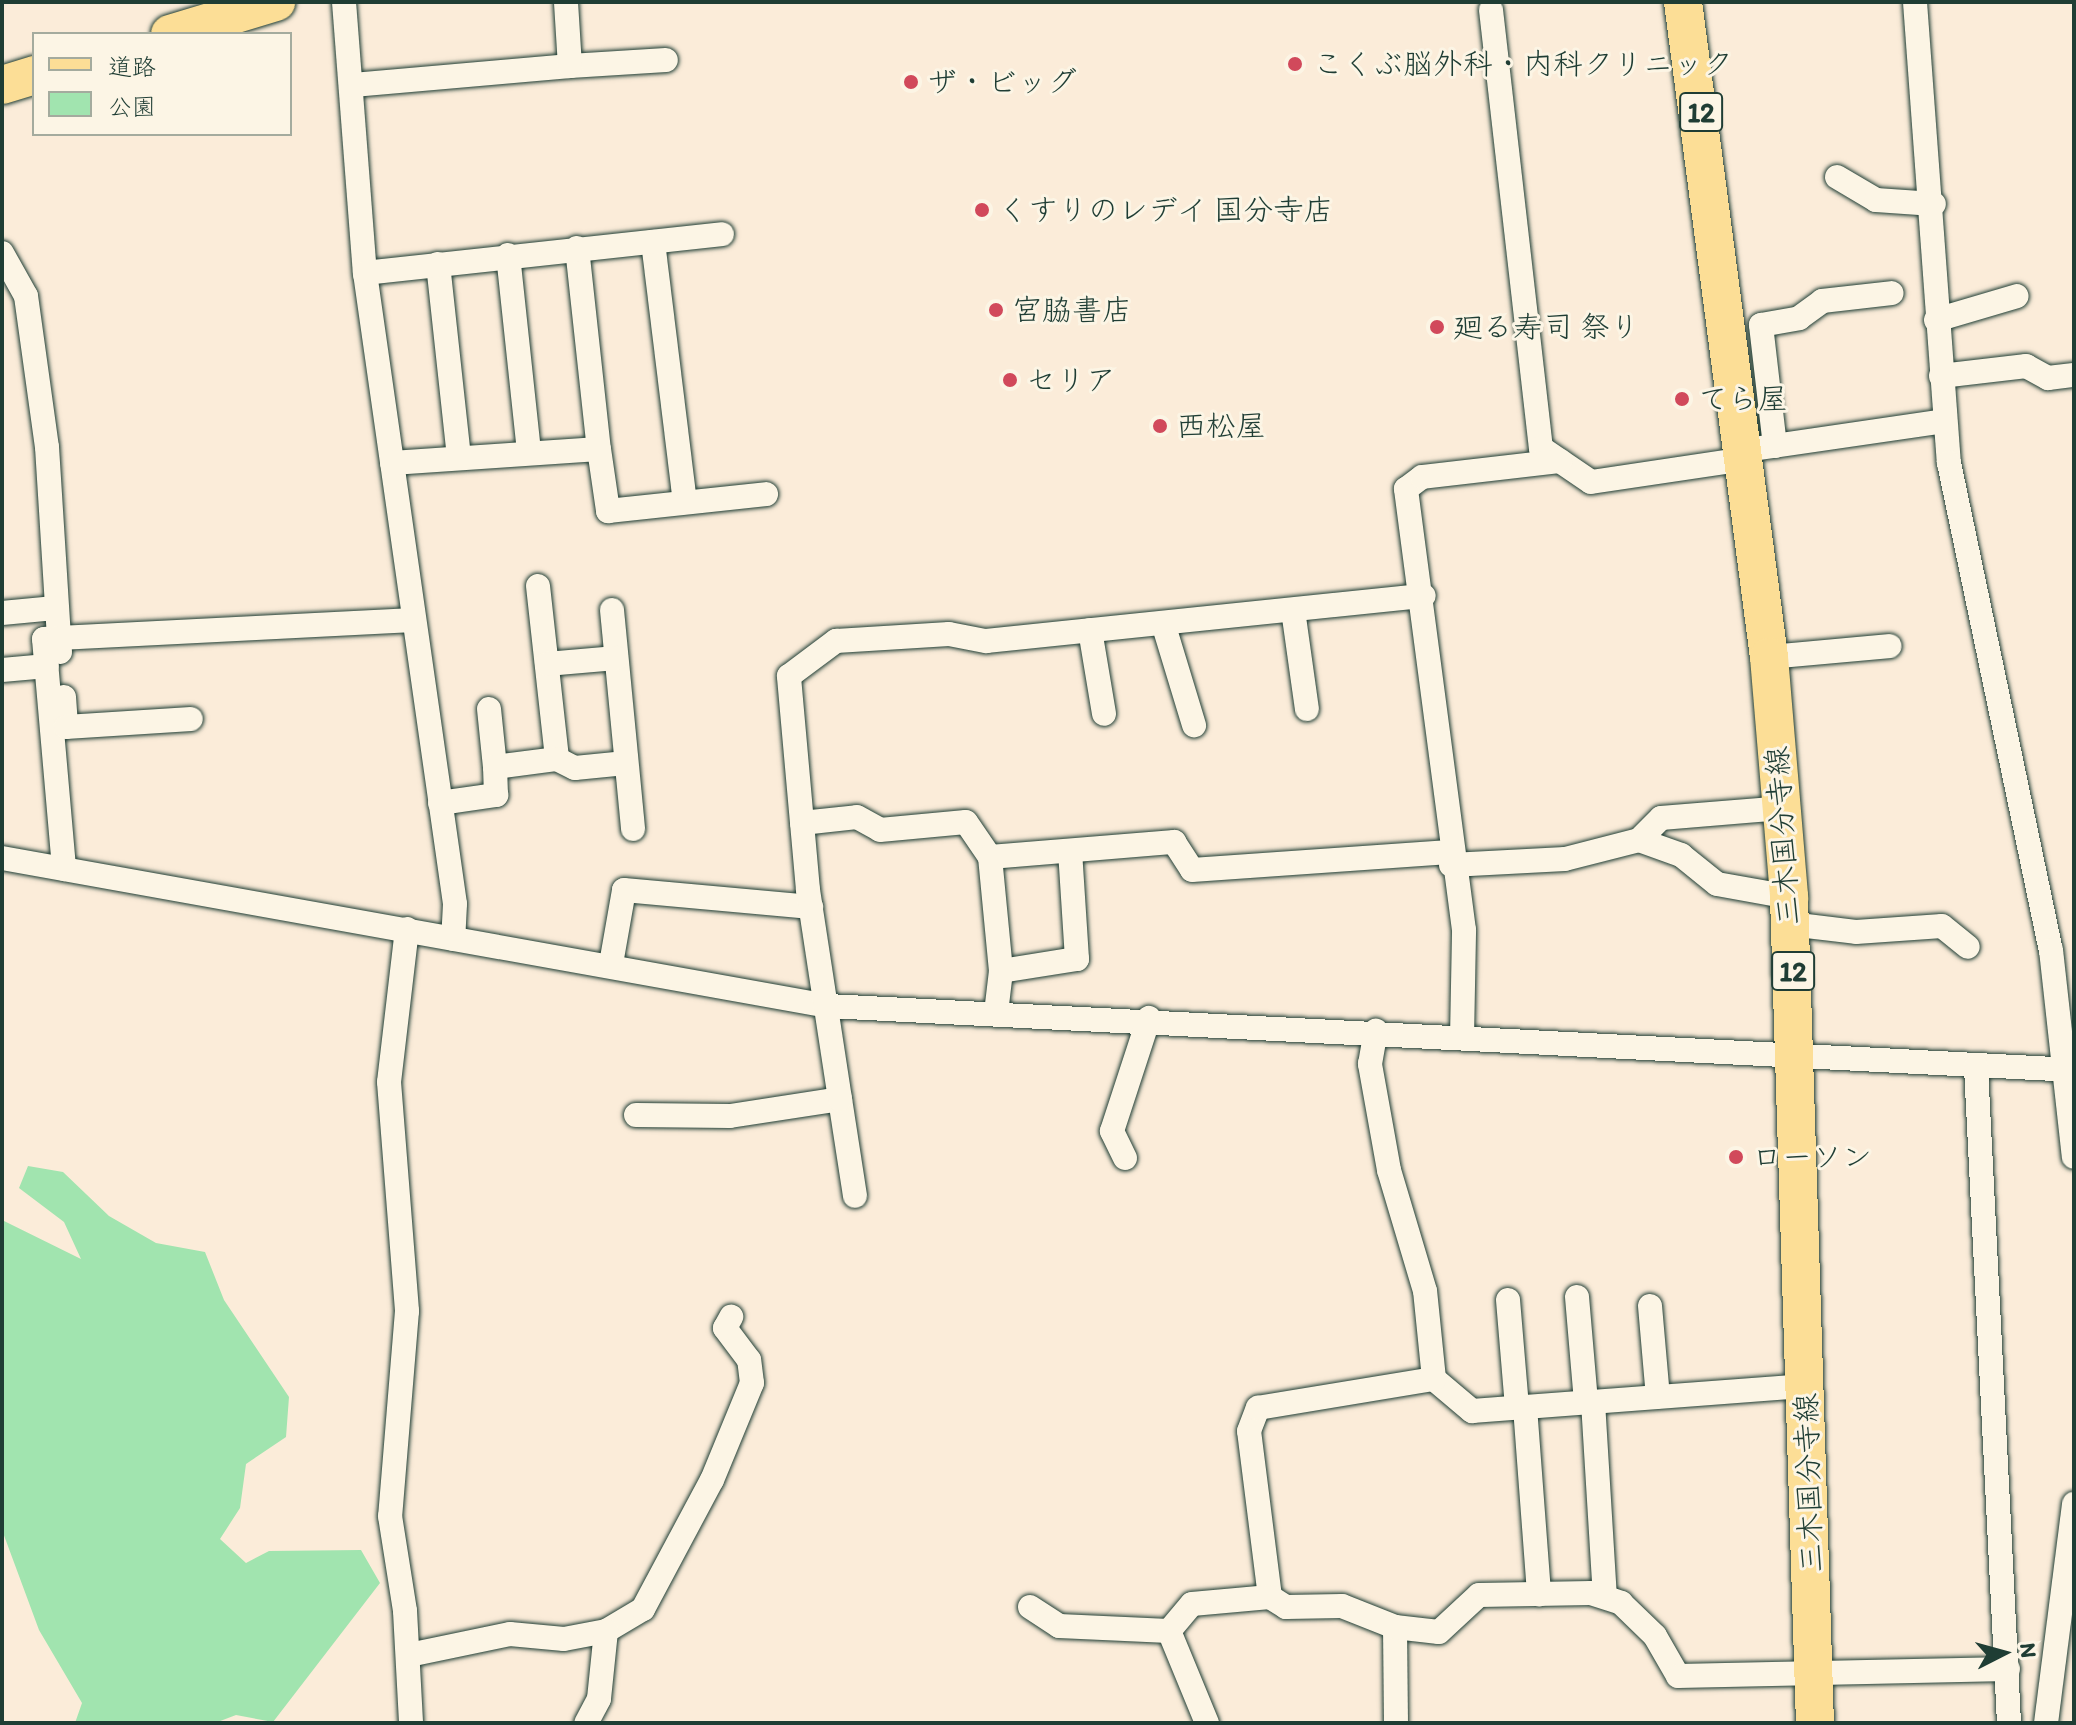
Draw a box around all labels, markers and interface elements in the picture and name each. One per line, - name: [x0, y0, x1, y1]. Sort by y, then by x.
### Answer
- legend: [32, 32, 292, 136]
- place label: こくぶ脳外科・内科クリニック: [1313, 46, 1733, 82]
- text: 道路: [108, 52, 156, 81]
- marker: こくぶ脳外科・内科クリニック: [1284, 53, 1306, 75]
- place label: ザ・ビッグ: [927, 64, 1077, 100]
- marker: ザ・ビッグ: [902, 73, 920, 91]
- road number: 12: [1679, 88, 1723, 136]
- text: 公園: [108, 92, 156, 121]
- place label: くすりのレデイ 国分寺店: [998, 192, 1335, 228]
- marker: くすりのレデイ 国分寺店: [973, 201, 991, 219]
- place label: 宮脇書店: [1012, 292, 1132, 328]
- marker: 宮脇書店: [987, 301, 1005, 319]
- place label: 廻る寿司 祭り: [1453, 309, 1640, 345]
- marker: 廻る寿司 祭り: [1428, 318, 1446, 336]
- place label: セリア: [1026, 362, 1116, 398]
- marker: セリア: [1001, 371, 1019, 389]
- place label: てら屋: [1698, 381, 1788, 417]
- marker: てら屋: [1673, 390, 1691, 408]
- place label: 西松屋: [1176, 408, 1266, 444]
- marker: 西松屋: [1151, 417, 1169, 435]
- street label: 三木国分寺線: [1759, 745, 1807, 927]
- road number: 12: [1771, 947, 1815, 995]
- place label: ローソン: [1752, 1139, 1872, 1175]
- marker: ローソン: [1727, 1148, 1745, 1166]
- street label: 三木国分寺線: [1788, 1392, 1830, 1574]
- north arrow: [1964, 1613, 2044, 1693]
- text: N: [2014, 1642, 2043, 1659]

